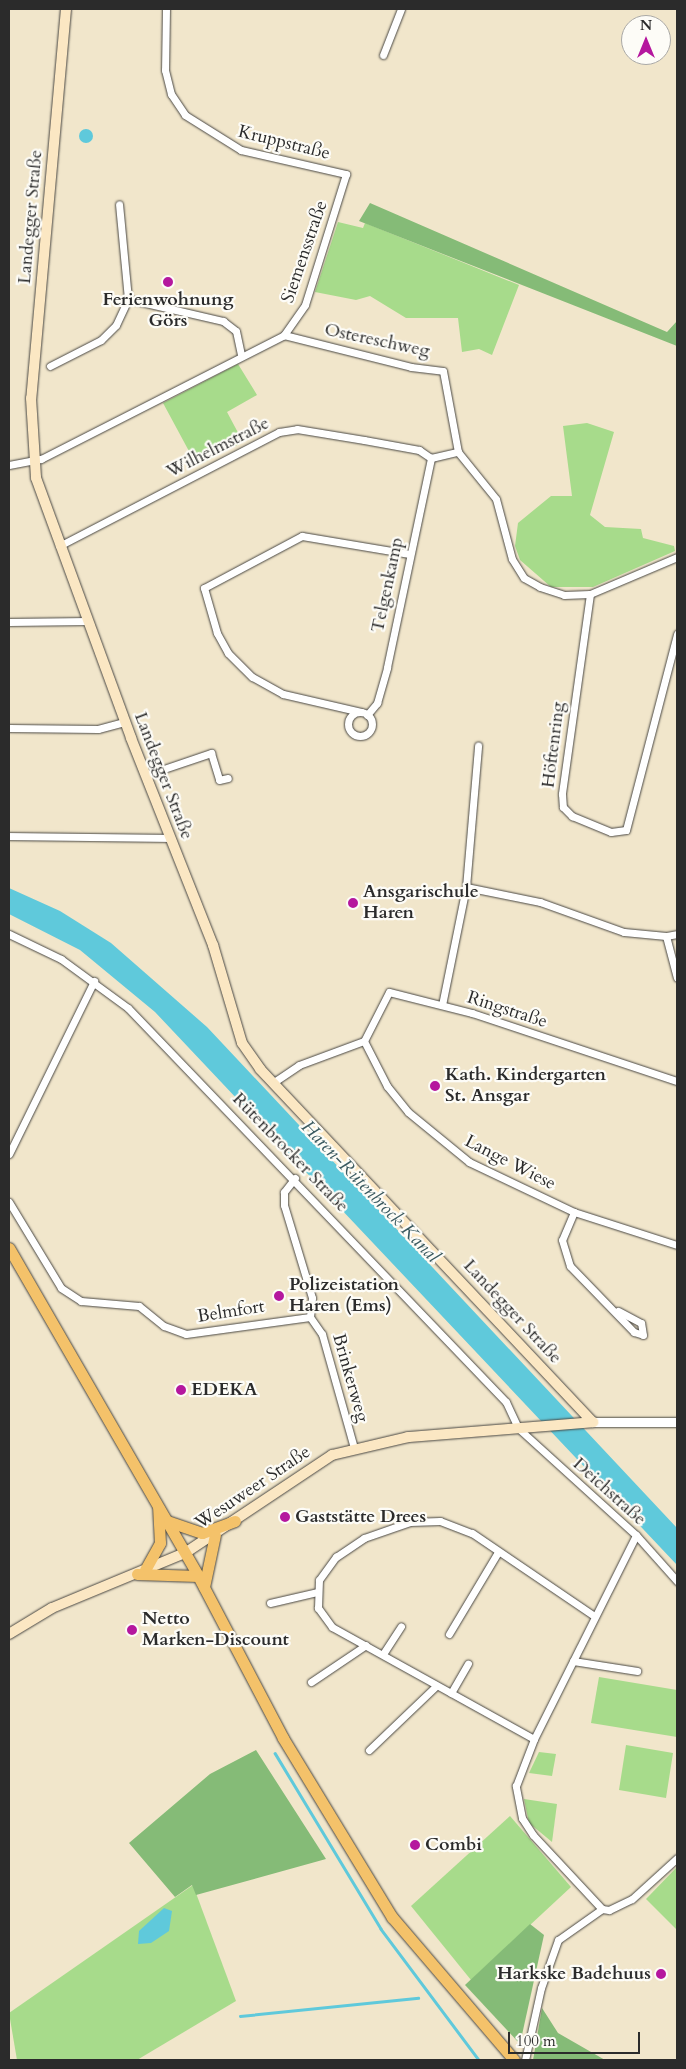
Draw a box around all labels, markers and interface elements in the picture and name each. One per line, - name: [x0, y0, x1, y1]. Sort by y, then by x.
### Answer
- north arrow: [621, 15, 671, 65]
- text: N: [640, 16, 652, 35]
- street label: Kruppstraße: [236, 121, 332, 165]
- street label: Landegger Straße: [14, 149, 48, 285]
- street label: Siemensstraße: [277, 198, 333, 306]
- marker: Ferienwohnung Görs: [162, 276, 174, 288]
- place label: Ferienwohnung Görs: [103, 290, 233, 332]
- street label: Ostereschweg: [322, 319, 432, 363]
- street label: Wilhelmstraße: [163, 413, 273, 483]
- street label: Telgenkamp: [367, 535, 409, 635]
- street label: Höftenring: [538, 701, 570, 789]
- street label: Landegger Straße: [129, 709, 197, 843]
- place label: Ansgarischule Haren: [363, 882, 479, 924]
- marker: Ansgarischule Haren: [347, 897, 359, 909]
- street label: Ringstraße: [464, 987, 550, 1033]
- place label: Kath. Kindergarten St. Ansgar: [445, 1065, 606, 1108]
- marker: Kath. Kindergarten St. Ansgar: [429, 1080, 441, 1092]
- street label: Rütenbrocker Straße: [227, 1089, 353, 1217]
- water label: Haren-Rütenbrock Kanal: [296, 1116, 444, 1268]
- street label: Lange Wiese: [461, 1131, 559, 1195]
- street label: Landegger Straße: [458, 1256, 566, 1368]
- place label: Polizeistation Haren (Ems): [289, 1275, 399, 1318]
- marker: Polizeistation Haren (Ems): [273, 1290, 285, 1302]
- street label: Belmfort: [196, 1296, 266, 1328]
- street label: Brinkerweg: [327, 1331, 373, 1425]
- place label: EDEKA: [191, 1379, 258, 1401]
- marker: EDEKA: [175, 1384, 187, 1396]
- street label: Wesuweer Straße: [191, 1442, 315, 1534]
- street label: Deichstraße: [568, 1454, 650, 1530]
- place label: Gaststätte Drees: [295, 1506, 426, 1528]
- marker: Gaststätte Drees: [279, 1511, 291, 1523]
- place label: Netto Marken-Discount: [142, 1609, 289, 1652]
- marker: Netto Marken-Discount: [126, 1624, 138, 1636]
- place label: Combi: [425, 1834, 482, 1856]
- marker: Combi: [409, 1839, 421, 1851]
- place label: Harkske Badehuus: [497, 1963, 651, 1985]
- marker: Harkske Badehuus: [655, 1968, 667, 1980]
- scale bar: [511, 2022, 644, 2054]
- text: 100 m: [516, 2031, 556, 2051]

